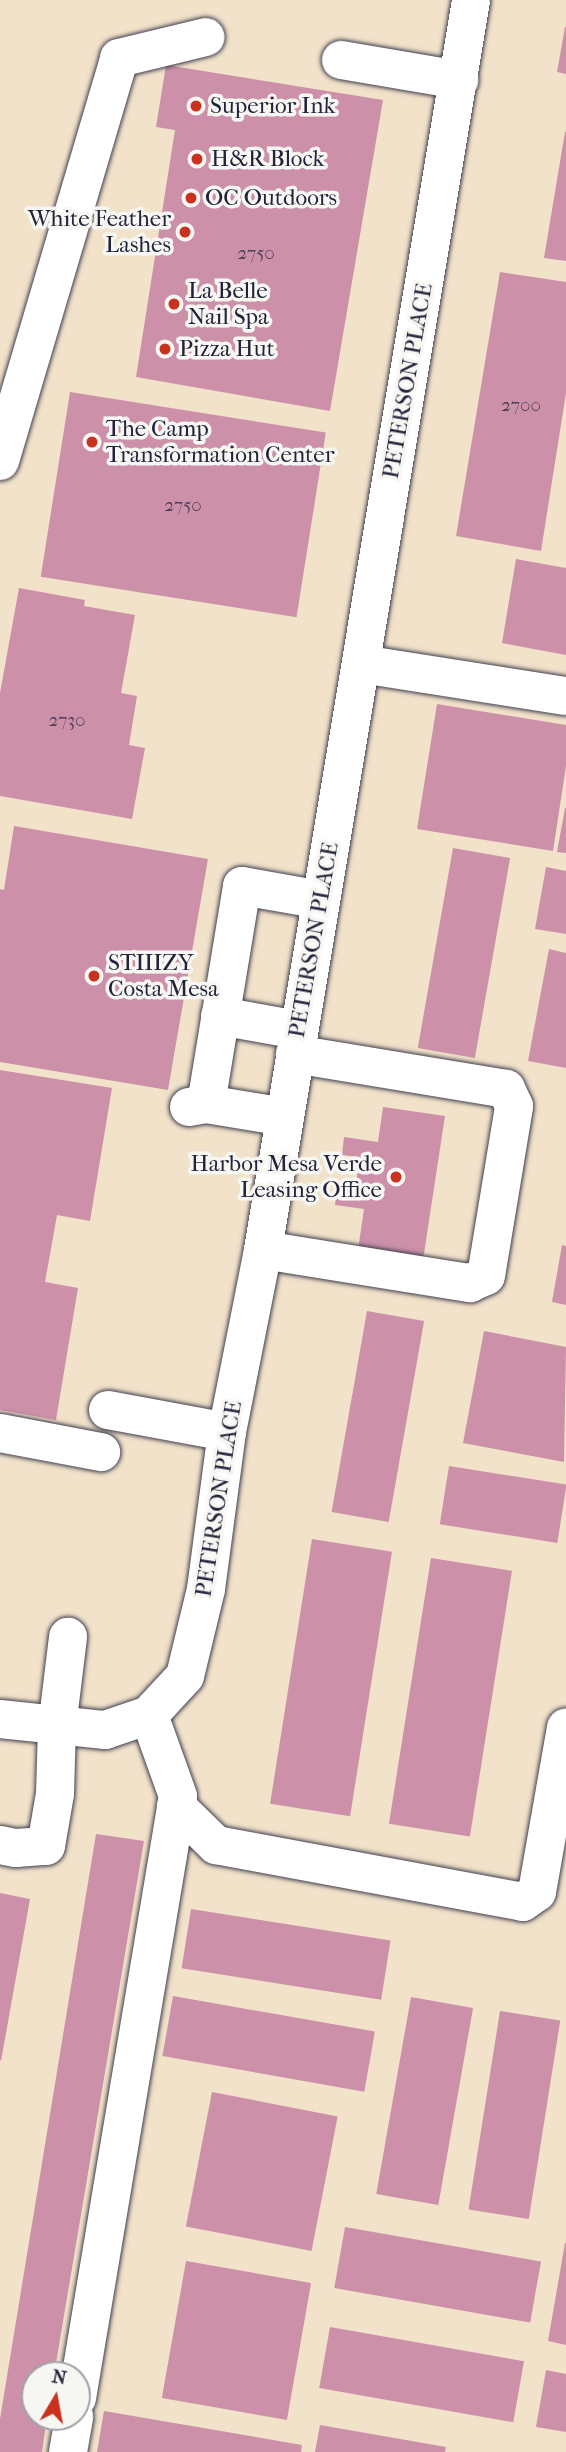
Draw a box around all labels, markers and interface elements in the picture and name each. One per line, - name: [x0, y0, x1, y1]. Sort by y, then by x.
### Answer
- place label: Superior Ink: [210, 92, 335, 120]
- marker: Superior Ink: [188, 98, 204, 114]
- place label: H&R Block: [211, 145, 324, 173]
- marker: H&R Block: [189, 151, 205, 167]
- place label: OC Outdoors: [205, 184, 337, 212]
- marker: OC Outdoors: [183, 190, 199, 206]
- place label: White Feather Lashes: [28, 205, 171, 259]
- marker: White Feather Lashes: [177, 224, 193, 240]
- house number: 2750: [237, 243, 275, 265]
- place label: La Belle Nail Spa: [188, 277, 269, 331]
- street label: PETERSON PLACE: [377, 281, 439, 481]
- marker: La Belle Nail Spa: [166, 296, 182, 312]
- place label: Pizza Hut: [179, 335, 275, 363]
- marker: Pizza Hut: [157, 341, 173, 357]
- house number: 2700: [501, 395, 541, 417]
- place label: The Camp Transformation Center: [106, 415, 334, 469]
- marker: The Camp Transformation Center: [84, 434, 100, 450]
- house number: 2750: [164, 495, 202, 517]
- house number: 2730: [48, 710, 86, 732]
- street label: PETERSON PLACE: [283, 840, 345, 1040]
- place label: STIIIZY Costa Mesa: [108, 949, 219, 1003]
- marker: STIIIZY Costa Mesa: [86, 968, 102, 984]
- place label: Harbor Mesa Verde Leasing Office: [190, 1150, 382, 1204]
- marker: Harbor Mesa Verde Leasing Office: [388, 1169, 404, 1185]
- street label: PETERSON PLACE: [190, 1399, 248, 1599]
- north arrow: [21, 2361, 91, 2431]
- text: N: [50, 2365, 68, 2389]

